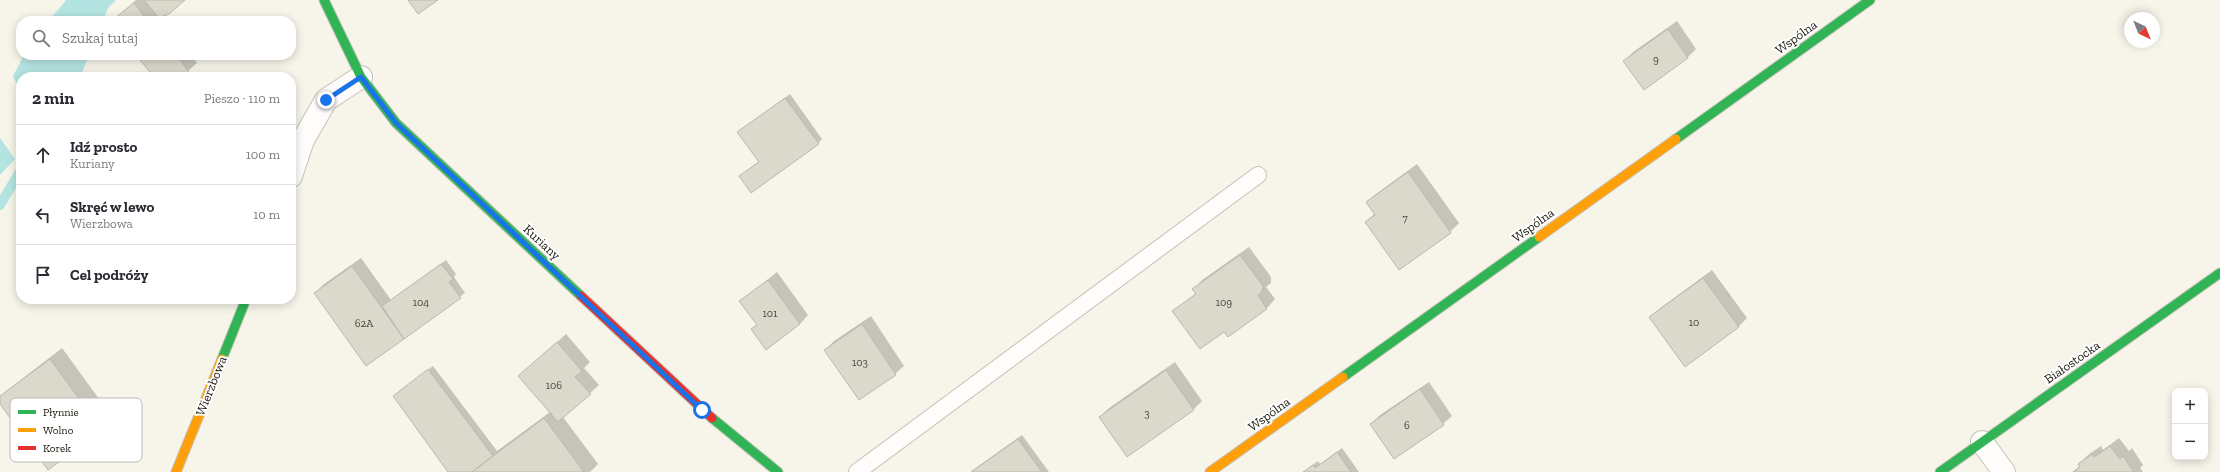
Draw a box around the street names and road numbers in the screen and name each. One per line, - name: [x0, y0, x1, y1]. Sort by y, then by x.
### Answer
- street label: Wspólna: [1772, 16, 1820, 57]
- street label: Wspólna: [1509, 204, 1557, 245]
- street label: Kuriany: [521, 221, 564, 263]
- street label: Białostocka: [2041, 337, 2103, 387]
- street label: Wierzbowa: [192, 353, 230, 418]
- street label: Wspólna: [1245, 393, 1293, 434]

